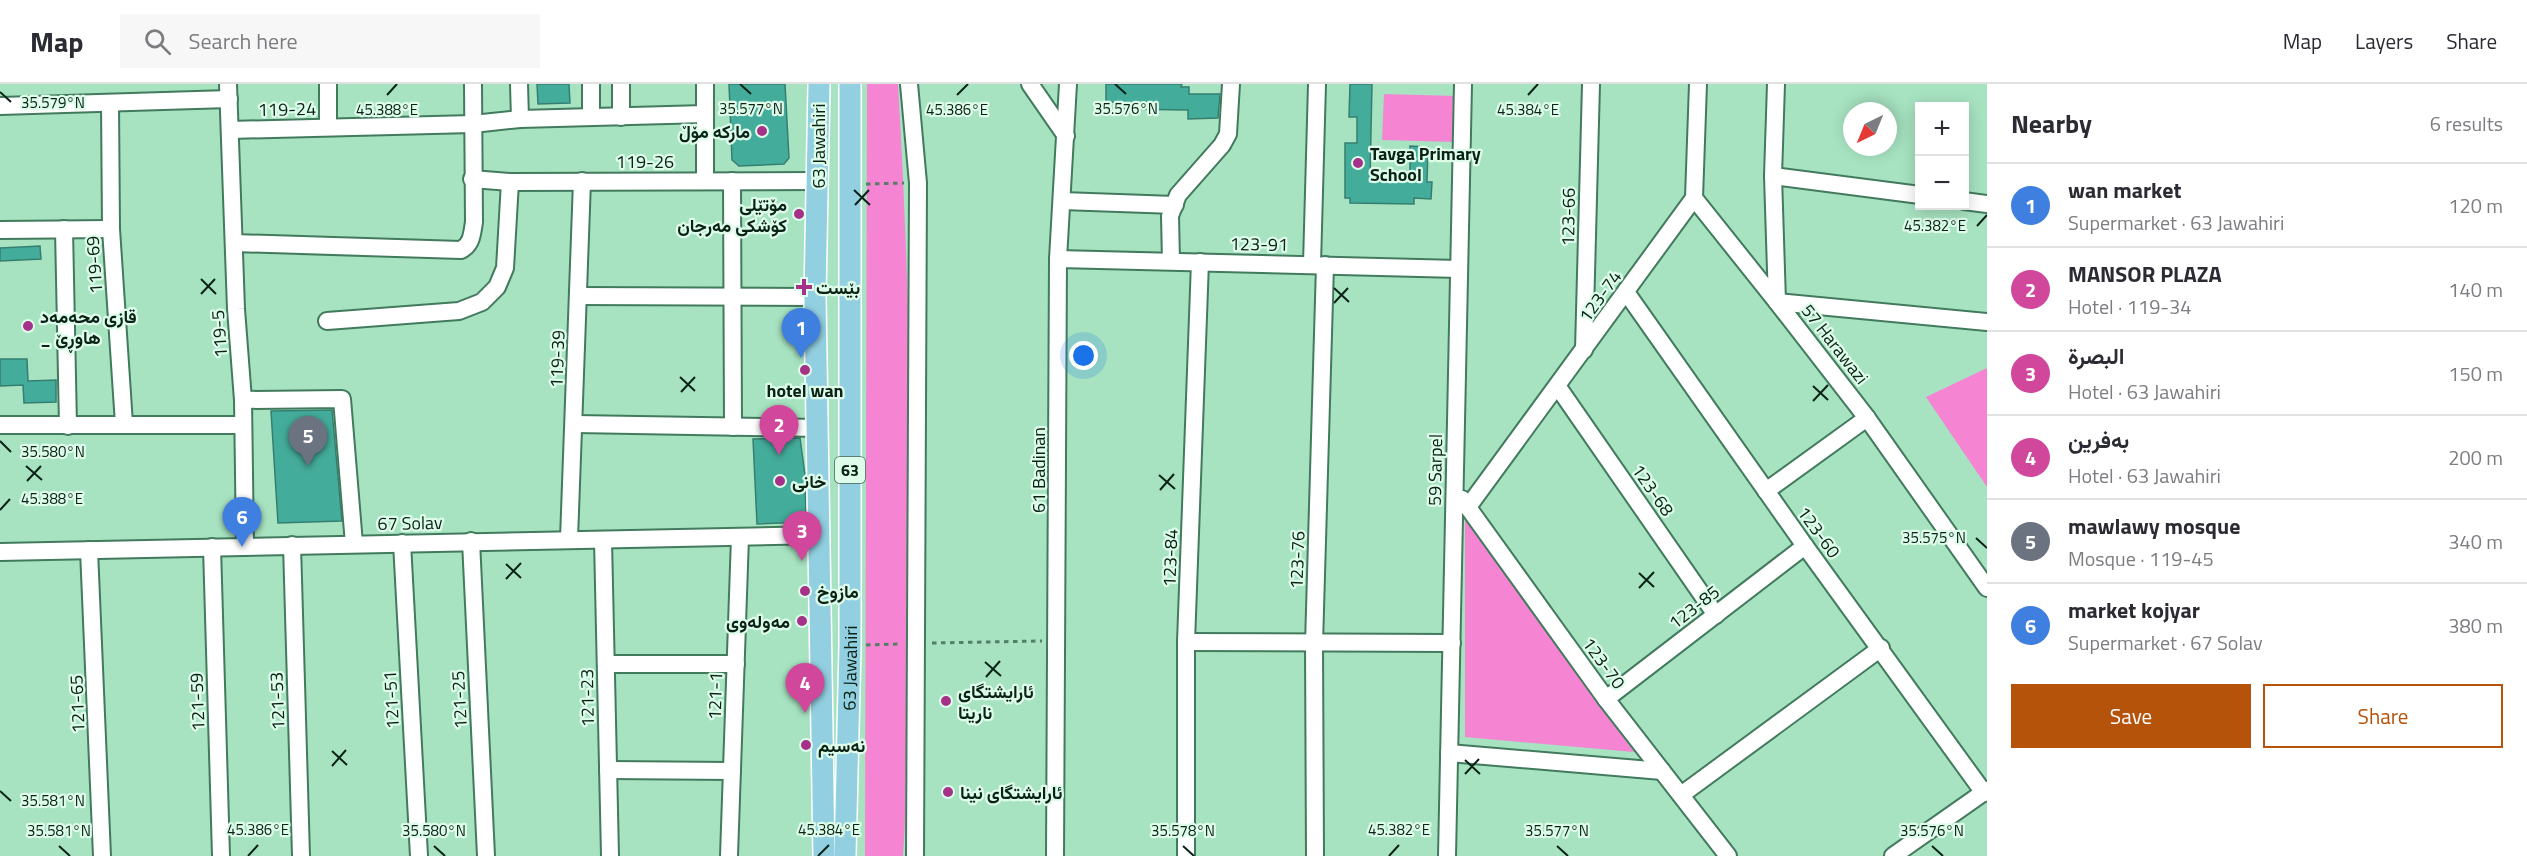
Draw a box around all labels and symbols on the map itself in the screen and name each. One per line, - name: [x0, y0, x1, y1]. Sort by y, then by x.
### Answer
- text: 35.579°N: [21, 91, 85, 114]
- street label: 119-24: [258, 95, 316, 123]
- text: 35.577°N: [719, 97, 783, 120]
- text: 35.576°N: [1094, 97, 1158, 120]
- text: 45.388°E: [356, 98, 418, 121]
- text: 45.386°E: [926, 98, 988, 121]
- text: 45.384°E: [1497, 98, 1559, 121]
- north arrow: [1843, 102, 1897, 156]
- street label: 63 Jawahiri: [805, 104, 832, 188]
- place label: مارکە مۆڵ: [679, 118, 750, 145]
- marker: مارکە مۆڵ: [755, 124, 769, 138]
- place label: Tavga Primary School: [1370, 140, 1481, 188]
- street label: 119-26: [616, 148, 674, 175]
- marker: Tavga Primary School: [1351, 156, 1365, 170]
- street label: 123-66: [1554, 188, 1582, 246]
- place label: مۆتێلی کۆشکی مەرجان: [677, 191, 787, 239]
- marker: مۆتێلی کۆشکی مەرجان: [792, 207, 806, 221]
- text: 45.382°E: [1904, 214, 1966, 237]
- street label: 123-91: [1230, 230, 1288, 258]
- street label: 119-69: [78, 235, 110, 295]
- street label: 123-74: [1572, 264, 1628, 328]
- place label: بێست: [816, 274, 860, 301]
- marker: بێست: [797, 280, 811, 294]
- street label: 57 Harawazi: [1795, 298, 1875, 390]
- place label: قازی محەمەد _ هاوڕێ: [40, 303, 137, 353]
- pin: 1: [782, 308, 820, 358]
- street label: 119-5: [204, 309, 234, 359]
- marker: قازی محەمەد _ هاوڕێ: [21, 319, 35, 333]
- street label: 119-39: [542, 329, 572, 389]
- your location: [1069, 341, 1098, 370]
- marker: hotel wan: [798, 363, 812, 377]
- place label: hotel wan: [766, 377, 844, 404]
- pin: 2: [760, 406, 798, 455]
- pin: 5: [288, 416, 328, 466]
- street label: 61 Badinan: [1025, 427, 1052, 513]
- street label: 59 Sarpel: [1421, 434, 1449, 506]
- text: 35.580°N: [21, 440, 85, 463]
- road number: 63: [835, 457, 865, 483]
- street label: 123-68: [1625, 458, 1681, 522]
- place label: خانی: [792, 468, 826, 495]
- marker: خانی: [773, 474, 787, 488]
- text: 45.388°E: [21, 487, 83, 510]
- pin: 6: [222, 498, 262, 547]
- street label: 123-60: [1791, 500, 1847, 564]
- street label: 67 Solav: [377, 509, 443, 537]
- pin: 3: [782, 512, 822, 561]
- text: 35.575°N: [1902, 526, 1966, 549]
- street label: 123-84: [1155, 528, 1185, 588]
- street label: 123-76: [1282, 530, 1312, 590]
- place label: مازوخ: [817, 578, 859, 605]
- street label: 123-85: [1663, 578, 1725, 636]
- marker: مازوخ: [798, 584, 812, 598]
- place label: مەولەوی: [726, 608, 790, 635]
- marker: مەولەوی: [795, 614, 809, 628]
- street label: 63 Jawahiri: [835, 626, 864, 711]
- street label: 123-70: [1576, 631, 1632, 695]
- pin: 4: [786, 664, 824, 713]
- street label: 121-23: [573, 669, 601, 727]
- street label: 121-51: [376, 670, 406, 730]
- street label: 121-25: [444, 670, 474, 730]
- street label: 121-53: [262, 671, 292, 731]
- street label: 121-1: [701, 671, 729, 721]
- street label: 121-59: [182, 672, 212, 732]
- street label: 121-65: [62, 674, 92, 734]
- place label: ئارایشتگای ناریتا: [958, 678, 1034, 726]
- marker: ئارایشتگای ناریتا: [939, 694, 953, 708]
- place label: نەسیم: [818, 732, 865, 759]
- marker: نەسیم: [799, 738, 813, 752]
- place label: ئارایشتگای نینا: [960, 779, 1062, 806]
- marker: ئارایشتگای نینا: [941, 785, 955, 799]
- text: 35.581°N: [21, 789, 85, 812]
- text: 45.386°E: [227, 818, 289, 841]
- text: 45.384°E: [798, 818, 860, 841]
- text: 45.382°E: [1368, 818, 1430, 841]
- text: 35.581°N: [27, 819, 91, 842]
- text: 35.580°N: [402, 819, 466, 842]
- text: 35.578°N: [1151, 819, 1215, 842]
- text: 35.577°N: [1525, 819, 1589, 842]
- text: 35.576°N: [1900, 819, 1964, 842]

